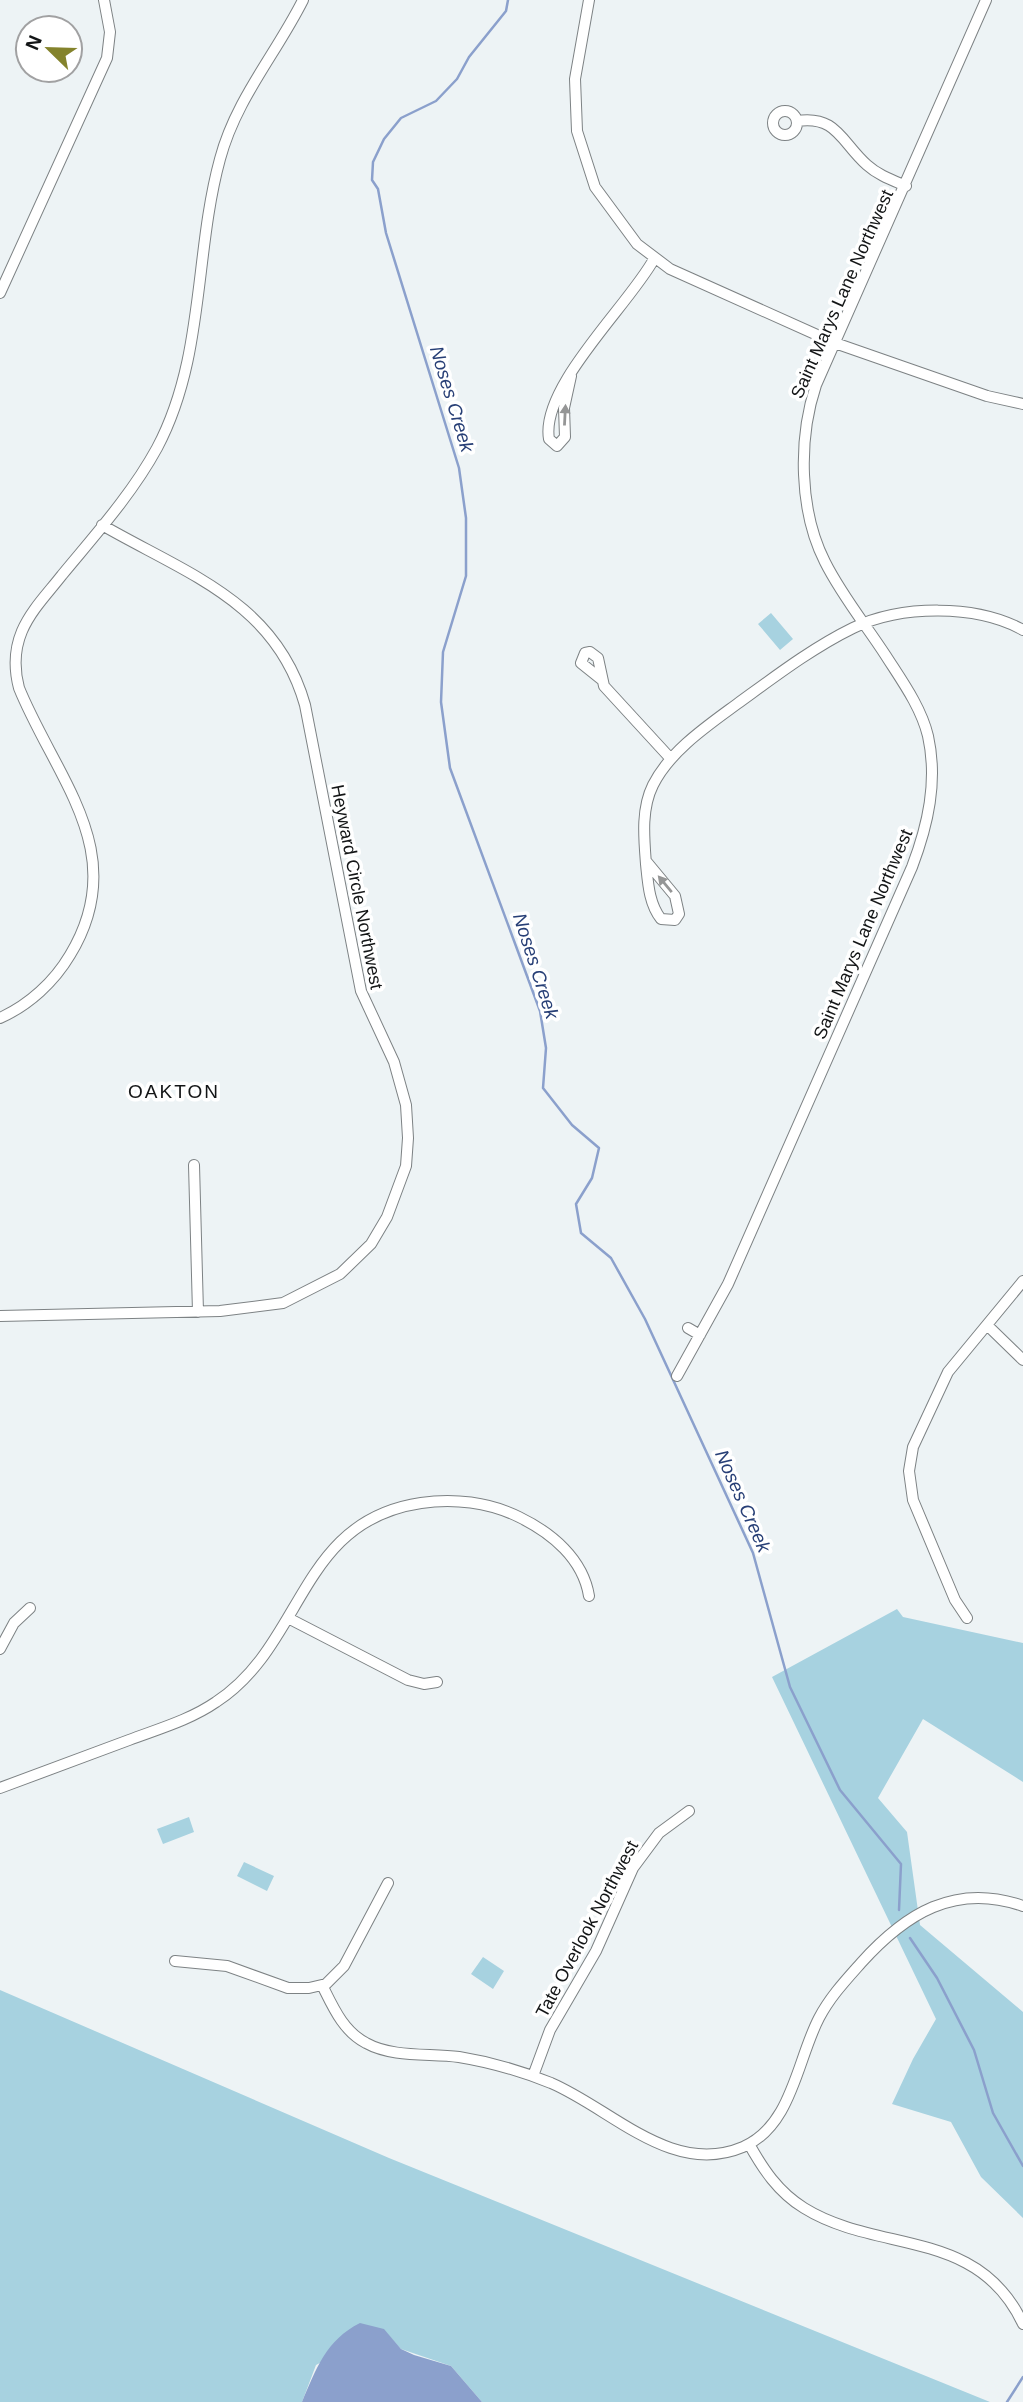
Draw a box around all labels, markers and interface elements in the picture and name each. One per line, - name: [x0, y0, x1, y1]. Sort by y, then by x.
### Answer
- north arrow: [14, 14, 84, 84]
- text: N: [21, 32, 46, 53]
- street label: Saint Marys Lane Northwest: [787, 187, 897, 401]
- water label: Noses Creek: [426, 343, 479, 456]
- one-way arrow: [559, 403, 570, 425]
- street label: Heyward Circle Northwest: [327, 783, 387, 991]
- street label: Saint Marys Lane Northwest: [810, 826, 916, 1042]
- one-way arrow: [658, 876, 673, 893]
- water label: Noses Creek: [509, 911, 563, 1023]
- district label: OAKTON: [128, 1081, 220, 1102]
- water label: Noses Creek: [711, 1447, 776, 1557]
- street label: Tate Overlook Northwest: [532, 1837, 642, 2021]

